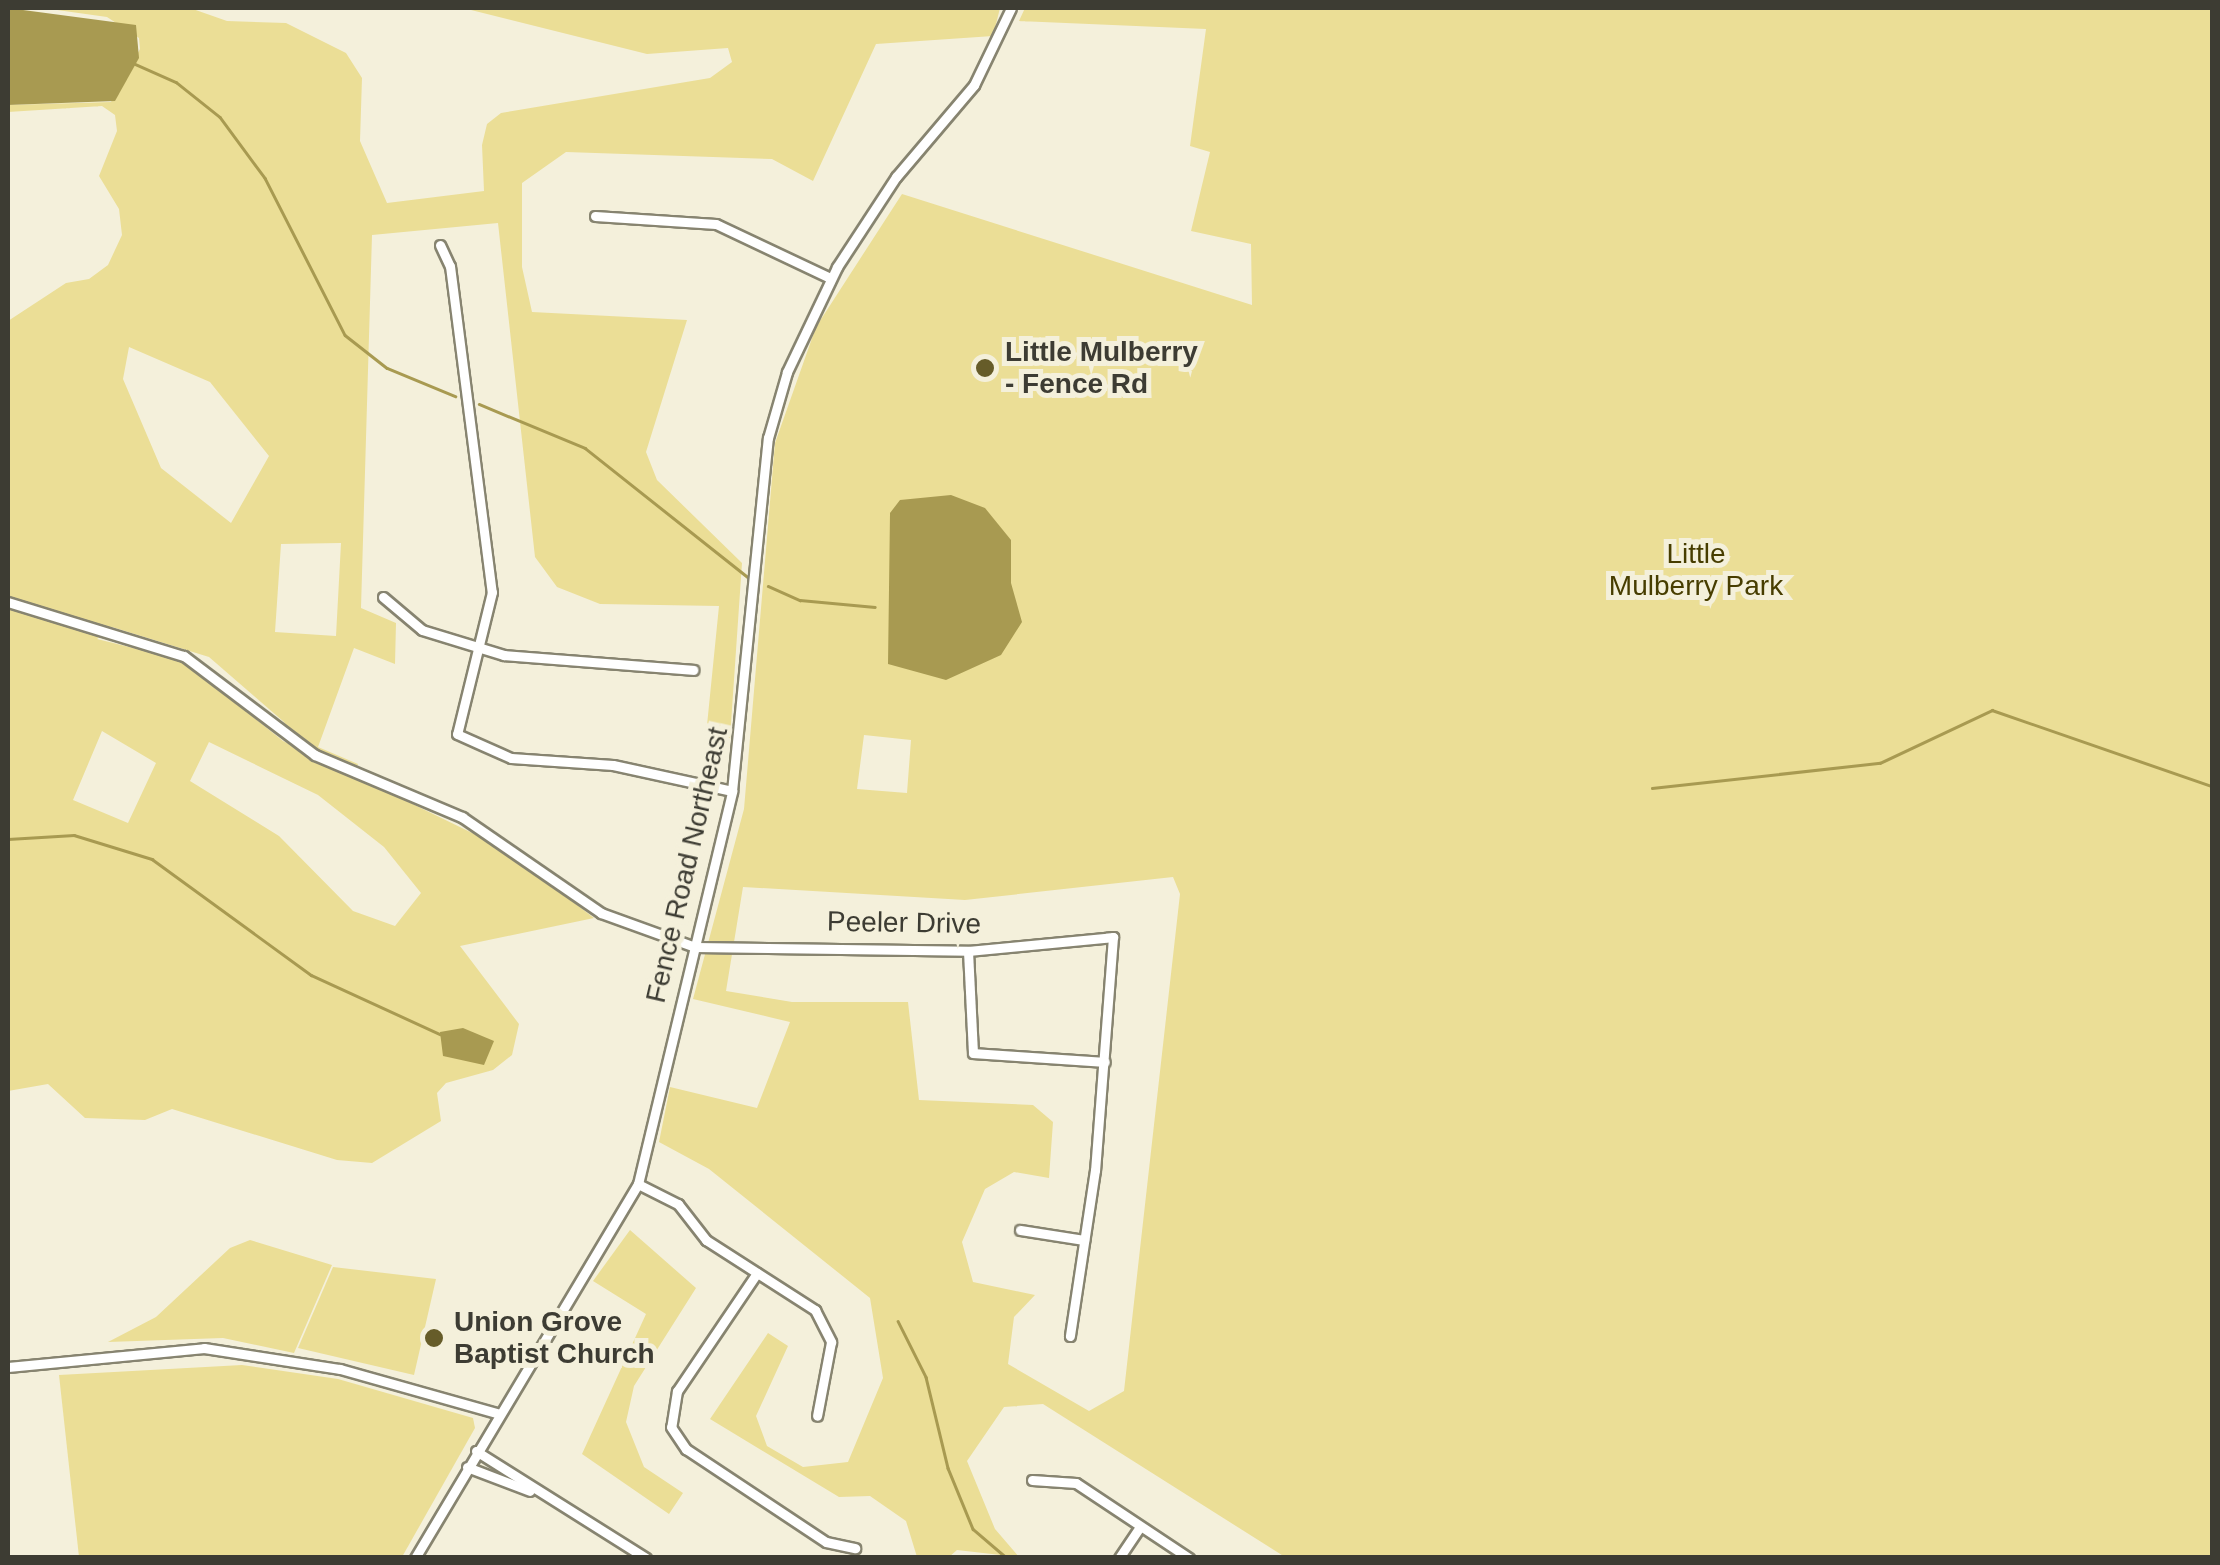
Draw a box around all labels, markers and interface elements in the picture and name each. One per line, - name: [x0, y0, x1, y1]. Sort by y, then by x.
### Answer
- place label: Little Mulberry - Fence Rd: [1005, 335, 1198, 401]
- marker: Little Mulberry - Fence Rd: [974, 357, 996, 379]
- park label: Little Mulberry Park: [1609, 537, 1783, 603]
- street label: Fence Road Northeast: [639, 724, 735, 1006]
- street label: Peeler Drive: [827, 905, 981, 941]
- place label: Union Grove Baptist Church: [454, 1305, 655, 1371]
- marker: Union Grove Baptist Church: [423, 1327, 445, 1349]

